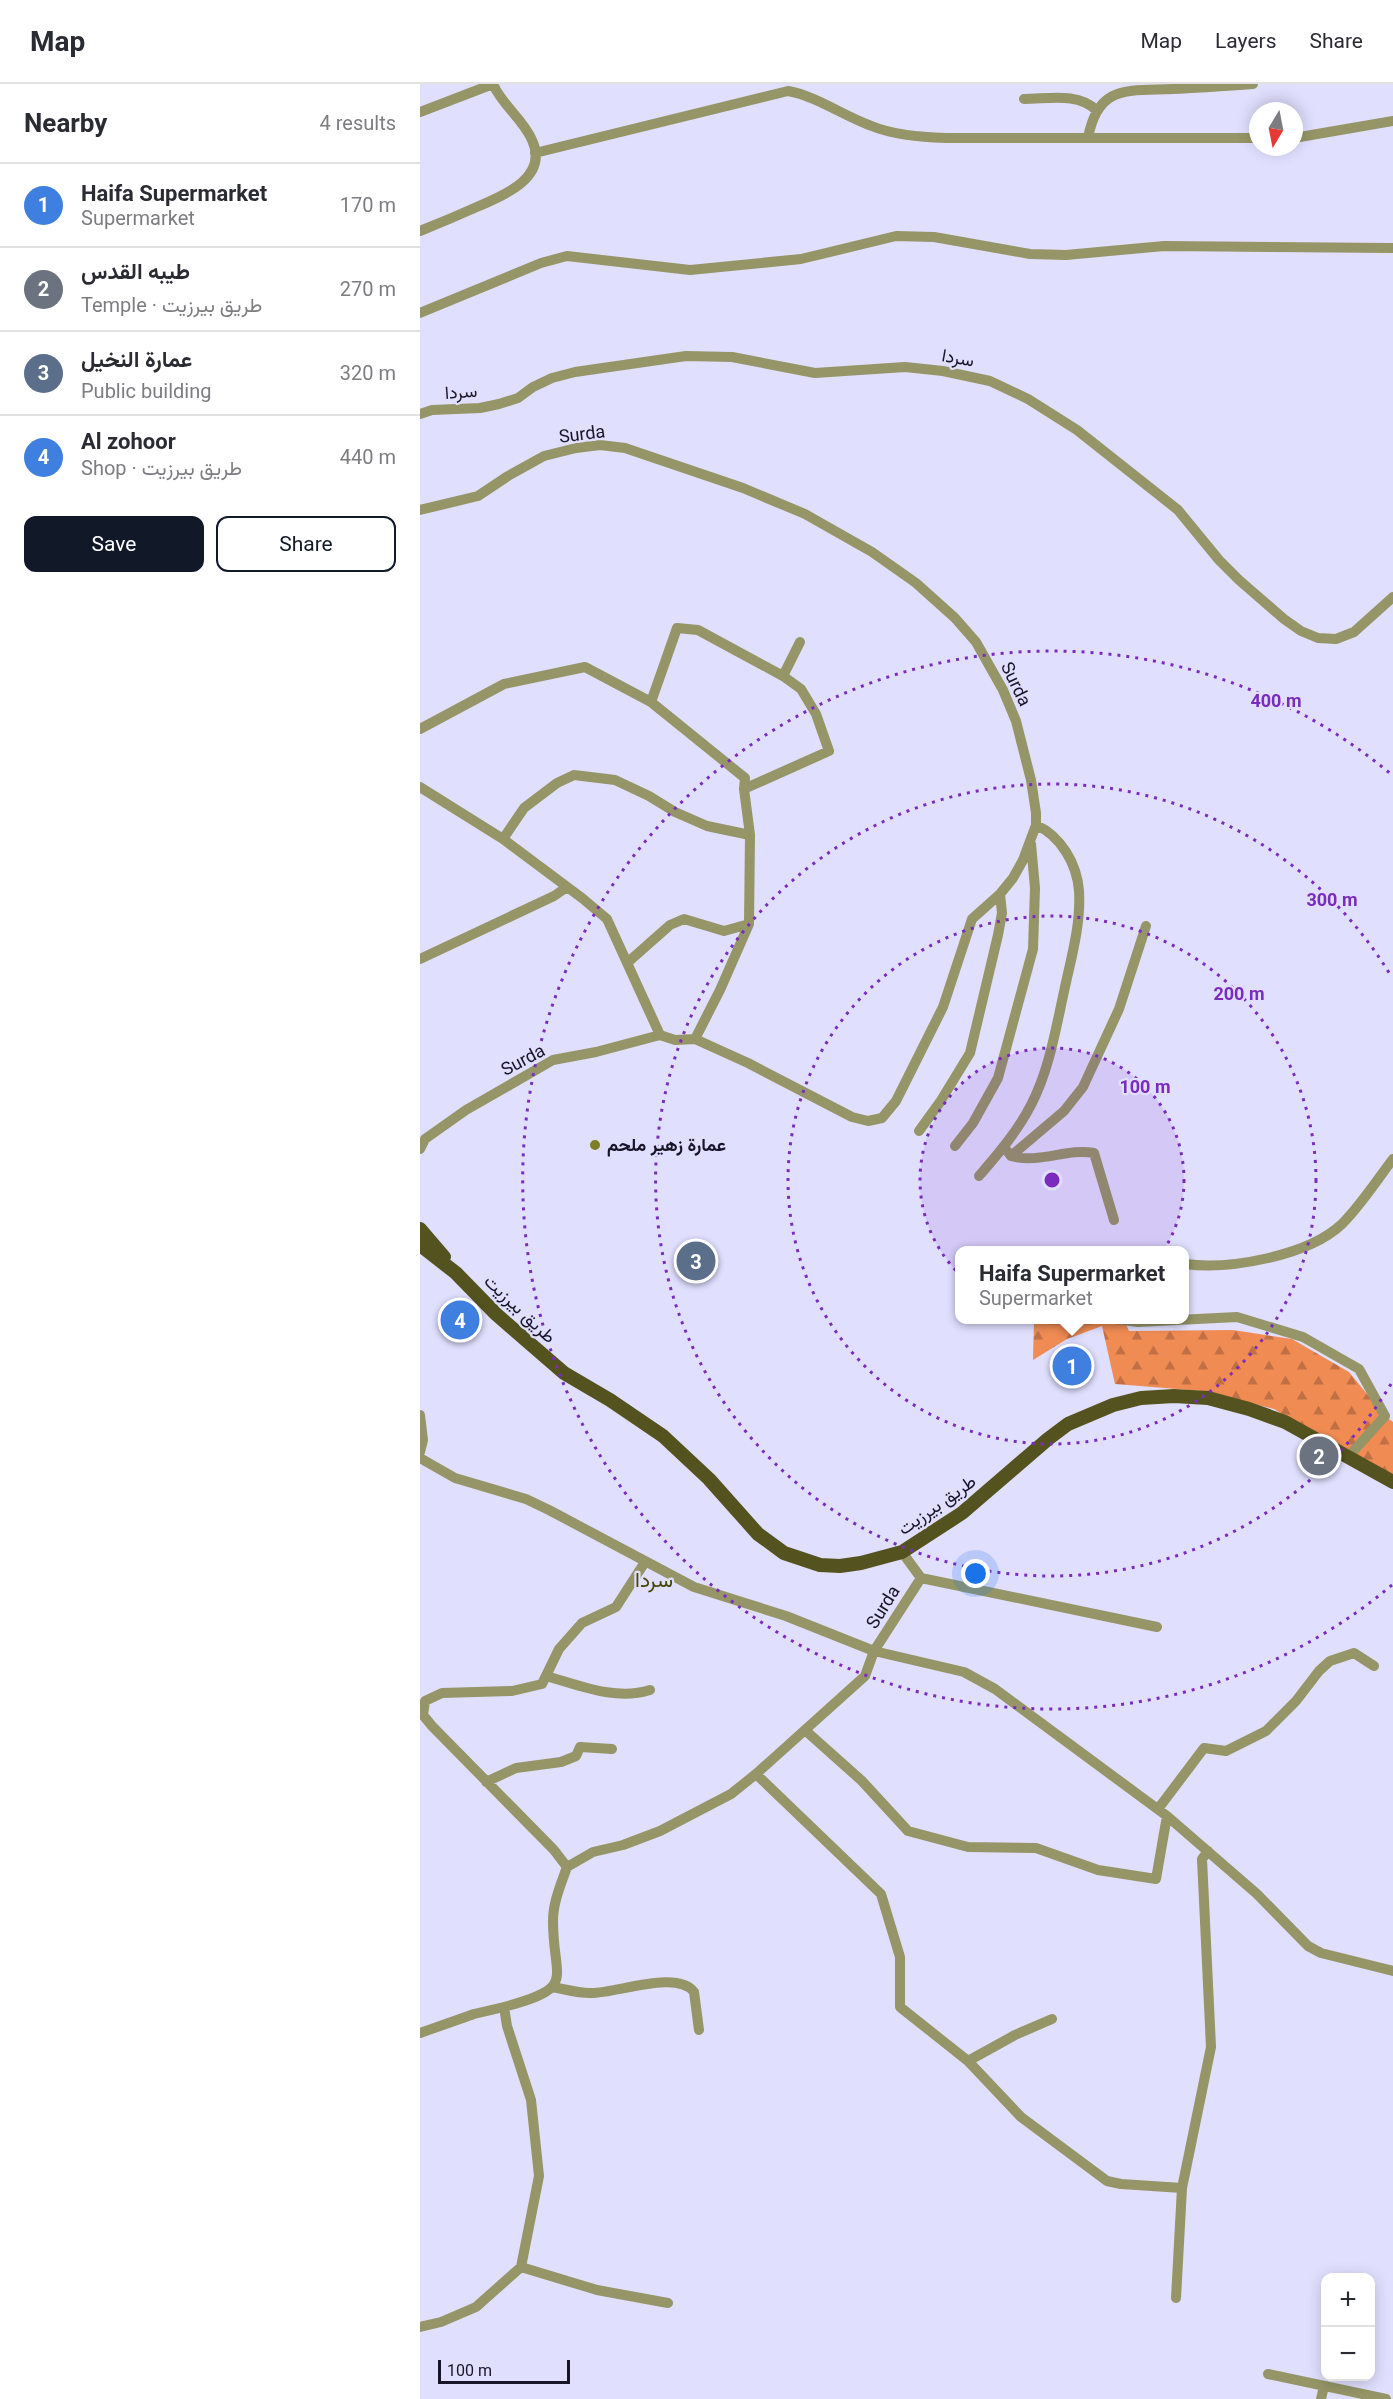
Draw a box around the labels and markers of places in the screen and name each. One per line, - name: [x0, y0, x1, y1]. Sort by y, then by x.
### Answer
- place label: عمارة زهير ملحم: [607, 1134, 726, 1157]
- marker: عمارة زهير ملحم: [588, 1138, 602, 1152]
- centre of rings: [1042, 1170, 1062, 1190]
- pin: 3: [676, 1238, 716, 1284]
- pin: 4: [440, 1298, 480, 1342]
- pin: 1: [1052, 1344, 1092, 1388]
- pin: 2: [1300, 1434, 1338, 1478]

